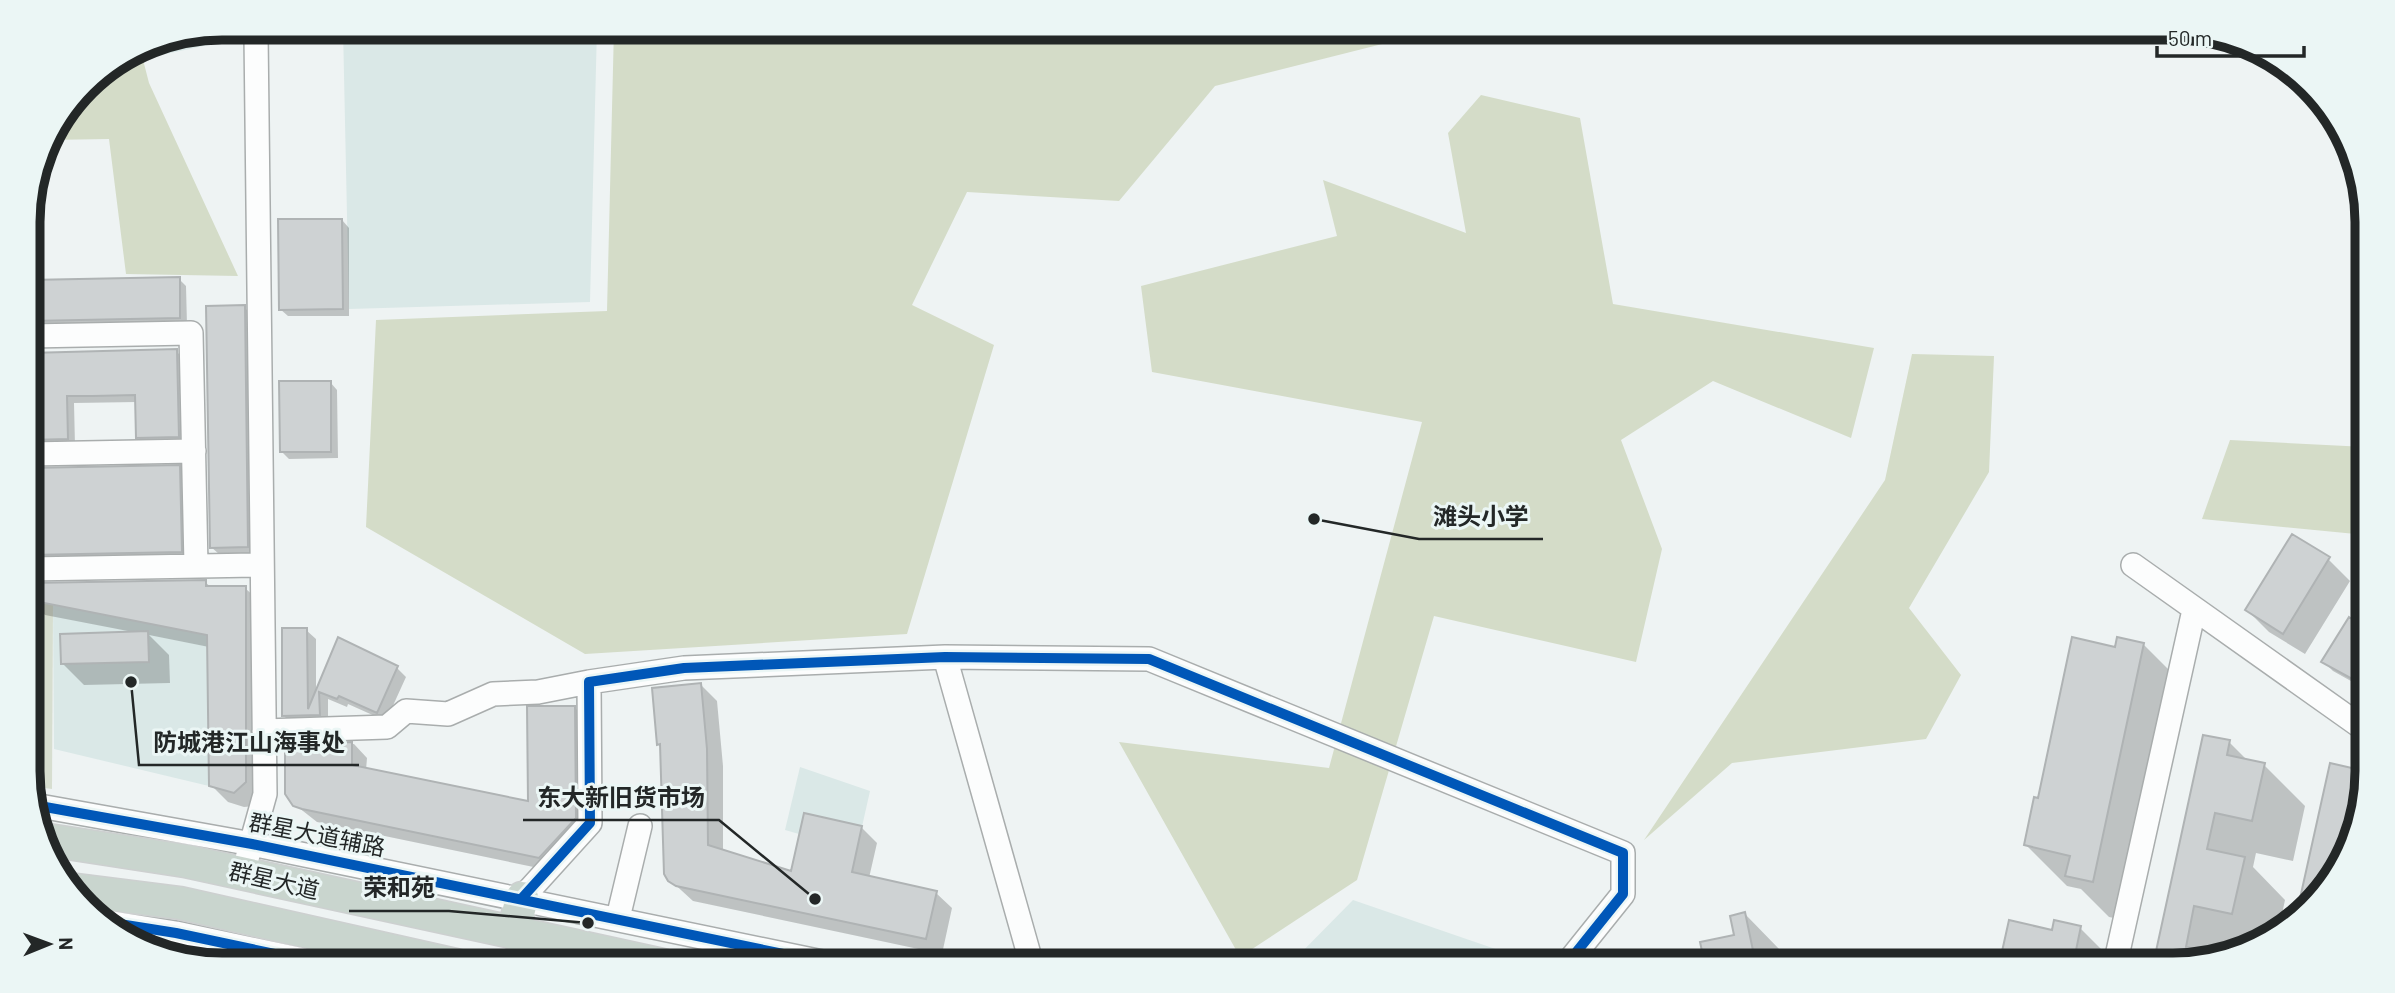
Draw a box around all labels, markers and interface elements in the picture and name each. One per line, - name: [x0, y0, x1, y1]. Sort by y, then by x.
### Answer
- scale bar: [2157, 14, 2304, 58]
- text: 50 m: [2168, 25, 2212, 50]
- callout: 滩头小学: [1419, 494, 1543, 539]
- text: 滩头小学: [1433, 501, 1529, 530]
- callout: 防城港江山海事处: [139, 720, 359, 765]
- text: 防城港江山海事处: [153, 727, 345, 756]
- callout: 东大新旧货市场: [523, 775, 719, 820]
- text: 东大新旧货市场: [537, 782, 705, 811]
- street label: 群星大道辅路: [247, 807, 388, 861]
- street label: 群星大道: [226, 856, 322, 904]
- callout: 荣和苑: [349, 866, 449, 911]
- text: 荣和苑: [363, 872, 435, 901]
- north arrow: [14, 909, 84, 979]
- text: N: [55, 937, 78, 950]

